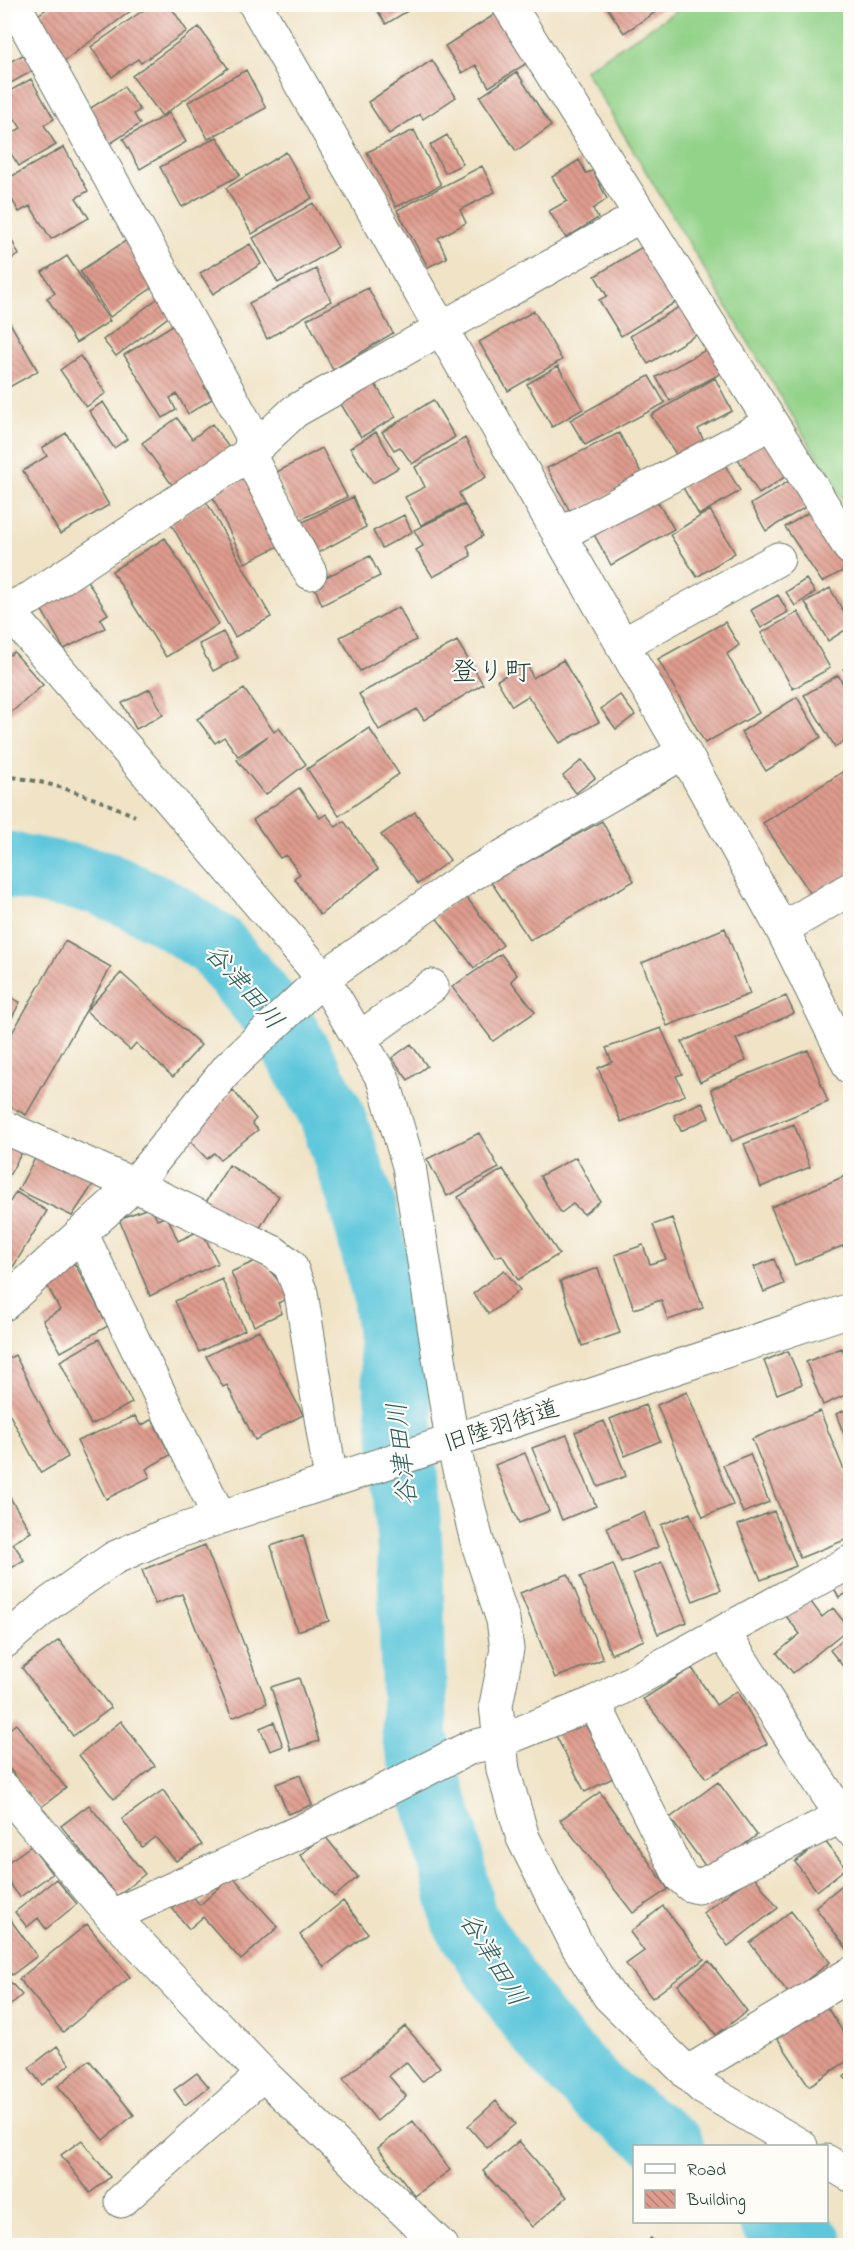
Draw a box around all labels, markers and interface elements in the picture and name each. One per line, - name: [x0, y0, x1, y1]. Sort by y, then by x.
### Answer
- district label: 登り町: [451, 654, 532, 693]
- water label: 谷津田川: [194, 936, 291, 1040]
- street label: 旧陸羽街道: [439, 1392, 564, 1463]
- water label: 谷津田川: [380, 1400, 428, 1507]
- water label: 谷津田川: [448, 1906, 535, 2015]
- legend: [633, 2145, 828, 2223]
- text: Road: [687, 2158, 726, 2184]
- text: Building: [686, 2188, 746, 2215]

